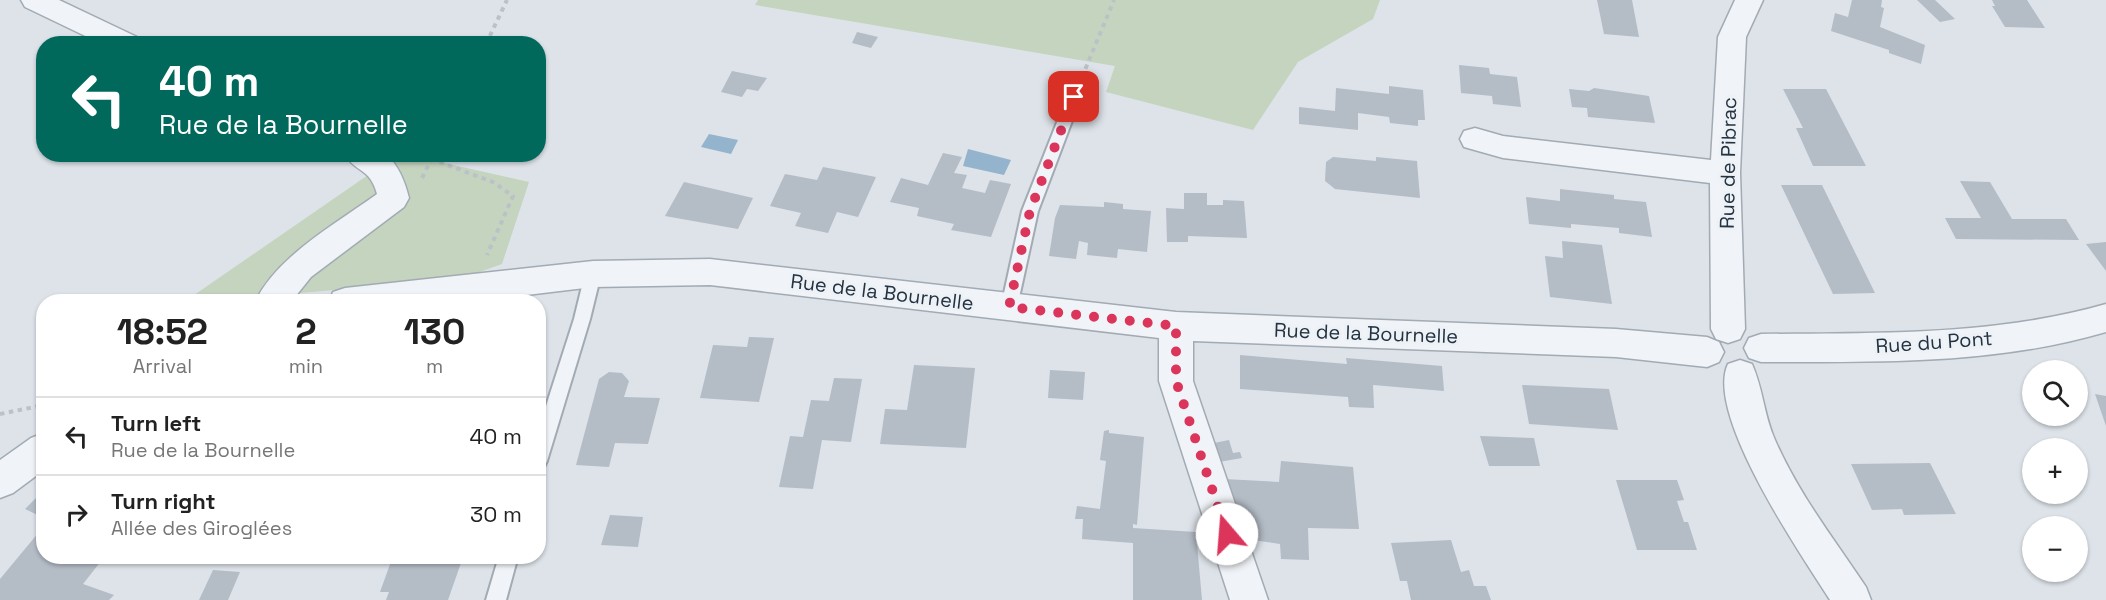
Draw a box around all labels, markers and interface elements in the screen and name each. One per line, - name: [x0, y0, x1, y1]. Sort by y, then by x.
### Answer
- text: 40 m: [159, 55, 259, 108]
- icon: left: [60, 60, 138, 138]
- pin: [1048, 71, 1099, 122]
- icon: arrive: [1057, 80, 1090, 113]
- street label: Rue de Pibrac: [1714, 97, 1742, 229]
- text: Rue de la Bournelle: [159, 107, 408, 142]
- street label: Rue de la Bournelle: [789, 268, 975, 316]
- text: 18:52: [117, 309, 208, 355]
- text: 2: [295, 309, 317, 355]
- text: 130: [404, 309, 465, 355]
- street label: Rue de la Bournelle: [1273, 317, 1459, 349]
- street label: Rue du Pont: [1875, 325, 1993, 359]
- text: Arrival: [133, 353, 192, 379]
- text: min: [289, 353, 323, 379]
- text: m: [426, 353, 443, 379]
- map controls: [2022, 360, 2088, 582]
- button: search: [2022, 360, 2088, 426]
- text: Turn left: [111, 409, 201, 437]
- icon: left: [60, 420, 93, 453]
- text: 40 m: [470, 422, 522, 450]
- text: Rue de la Bournelle: [111, 437, 295, 463]
- button: +: [2022, 438, 2088, 504]
- text: Turn right: [111, 487, 216, 515]
- icon: right: [60, 498, 93, 531]
- text: 30 m: [470, 500, 522, 528]
- position arrow: [1195, 502, 1259, 566]
- text: Allée des Giroglées: [111, 515, 292, 541]
- button: −: [2022, 516, 2088, 582]

